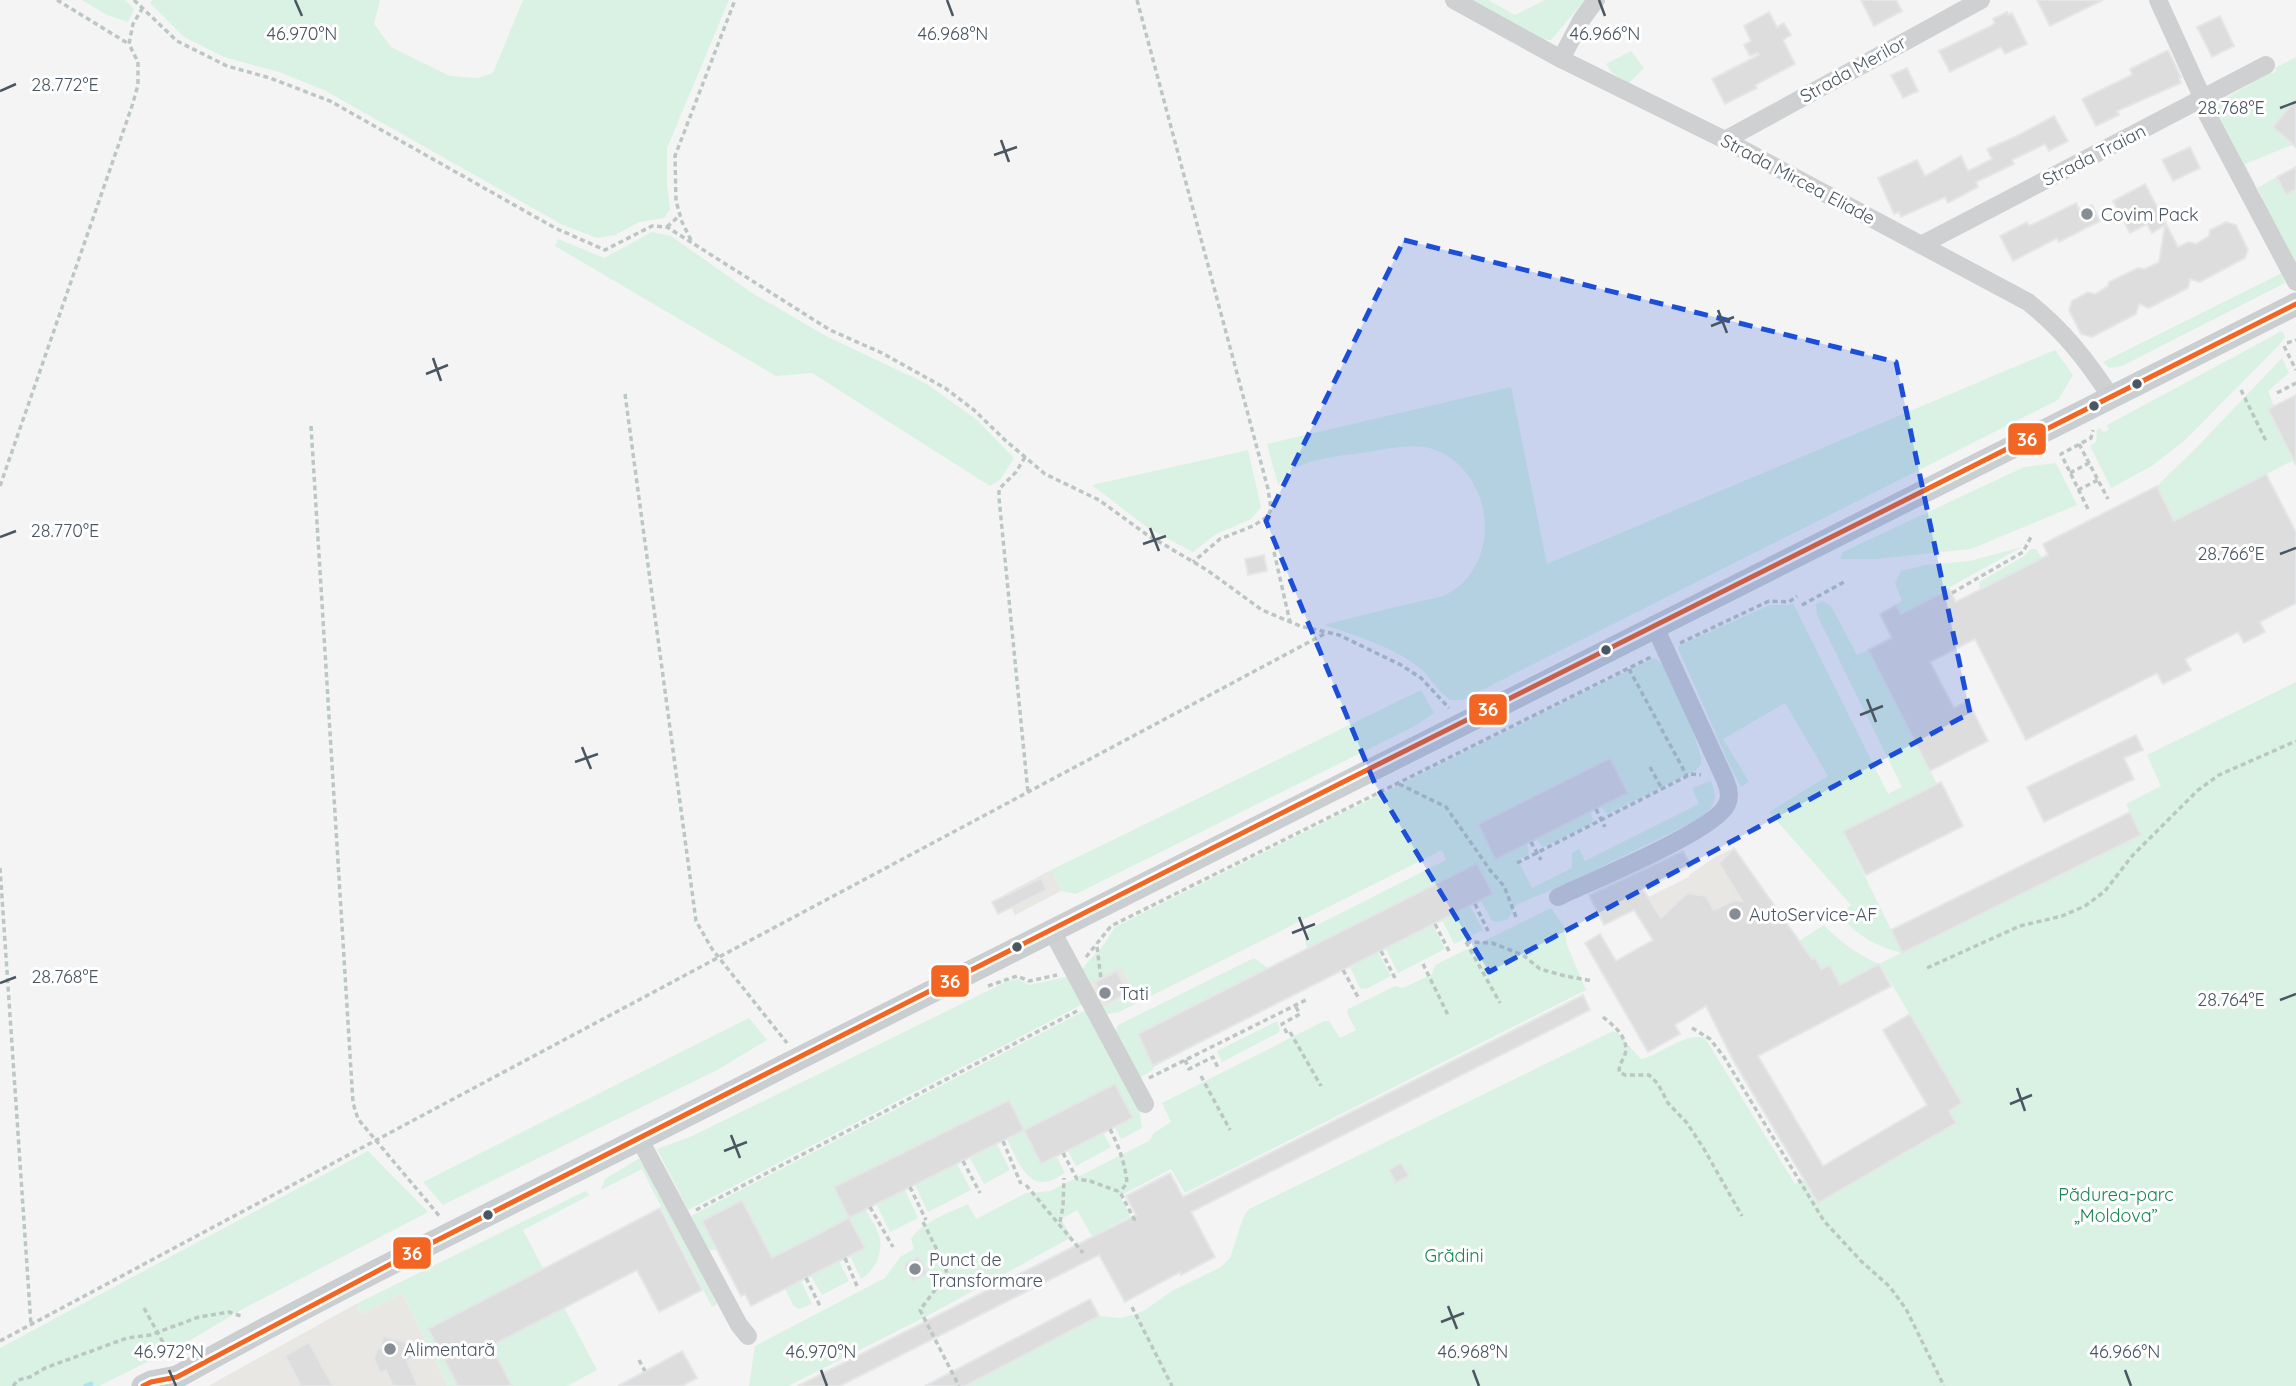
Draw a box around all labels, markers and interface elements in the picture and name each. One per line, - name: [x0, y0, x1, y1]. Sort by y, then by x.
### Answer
- text: 46.970°N: [267, 22, 337, 45]
- text: 46.968°N: [918, 22, 988, 45]
- text: 46.966°N: [1570, 22, 1640, 45]
- street label: Strada Merilor: [1796, 30, 1910, 108]
- text: 28.772°E: [31, 73, 99, 96]
- text: 28.768°E: [2197, 96, 2265, 119]
- street label: Strada Traian: [2038, 119, 2150, 191]
- street label: Strada Mircea Eliade: [1717, 129, 1879, 229]
- place label: Covim Pack: [2101, 203, 2199, 226]
- marker: Covim Pack: [2079, 206, 2095, 222]
- unlabelled marker: [2130, 377, 2144, 391]
- unlabelled marker: [2087, 399, 2101, 413]
- line badge: 36: [2007, 422, 2047, 456]
- text: 36: [2017, 427, 2037, 451]
- text: 28.770°E: [31, 519, 99, 542]
- text: 28.766°E: [2197, 542, 2265, 565]
- unlabelled marker: [1599, 643, 1613, 657]
- line badge: 36: [1468, 693, 1508, 726]
- text: 36: [1478, 697, 1498, 721]
- place label: AutoService-AF: [1749, 903, 1877, 926]
- marker: AutoService-AF: [1727, 906, 1743, 922]
- unlabelled marker: [1010, 940, 1024, 954]
- line badge: 36: [930, 964, 970, 998]
- text: 28.768°E: [31, 965, 99, 988]
- text: 36: [940, 969, 960, 993]
- place label: Tati: [1119, 982, 1149, 1005]
- marker: Tati: [1097, 985, 1113, 1001]
- text: 28.764°E: [2197, 988, 2265, 1011]
- park label: Pădurea-parc „Moldova”: [2058, 1183, 2174, 1227]
- unlabelled marker: [481, 1208, 495, 1222]
- line badge: 36: [392, 1236, 432, 1270]
- text: 36: [402, 1241, 422, 1265]
- park label: Grădini: [1424, 1244, 1484, 1267]
- place label: Punct de Transformare: [929, 1248, 1043, 1292]
- marker: Punct de Transformare: [907, 1261, 923, 1277]
- place label: Alimentară: [404, 1338, 495, 1361]
- text: 46.972°N: [134, 1340, 204, 1363]
- text: 46.970°N: [786, 1340, 856, 1363]
- text: 46.968°N: [1438, 1340, 1508, 1363]
- text: 46.966°N: [2090, 1340, 2160, 1363]
- marker: Alimentară: [382, 1341, 398, 1357]

